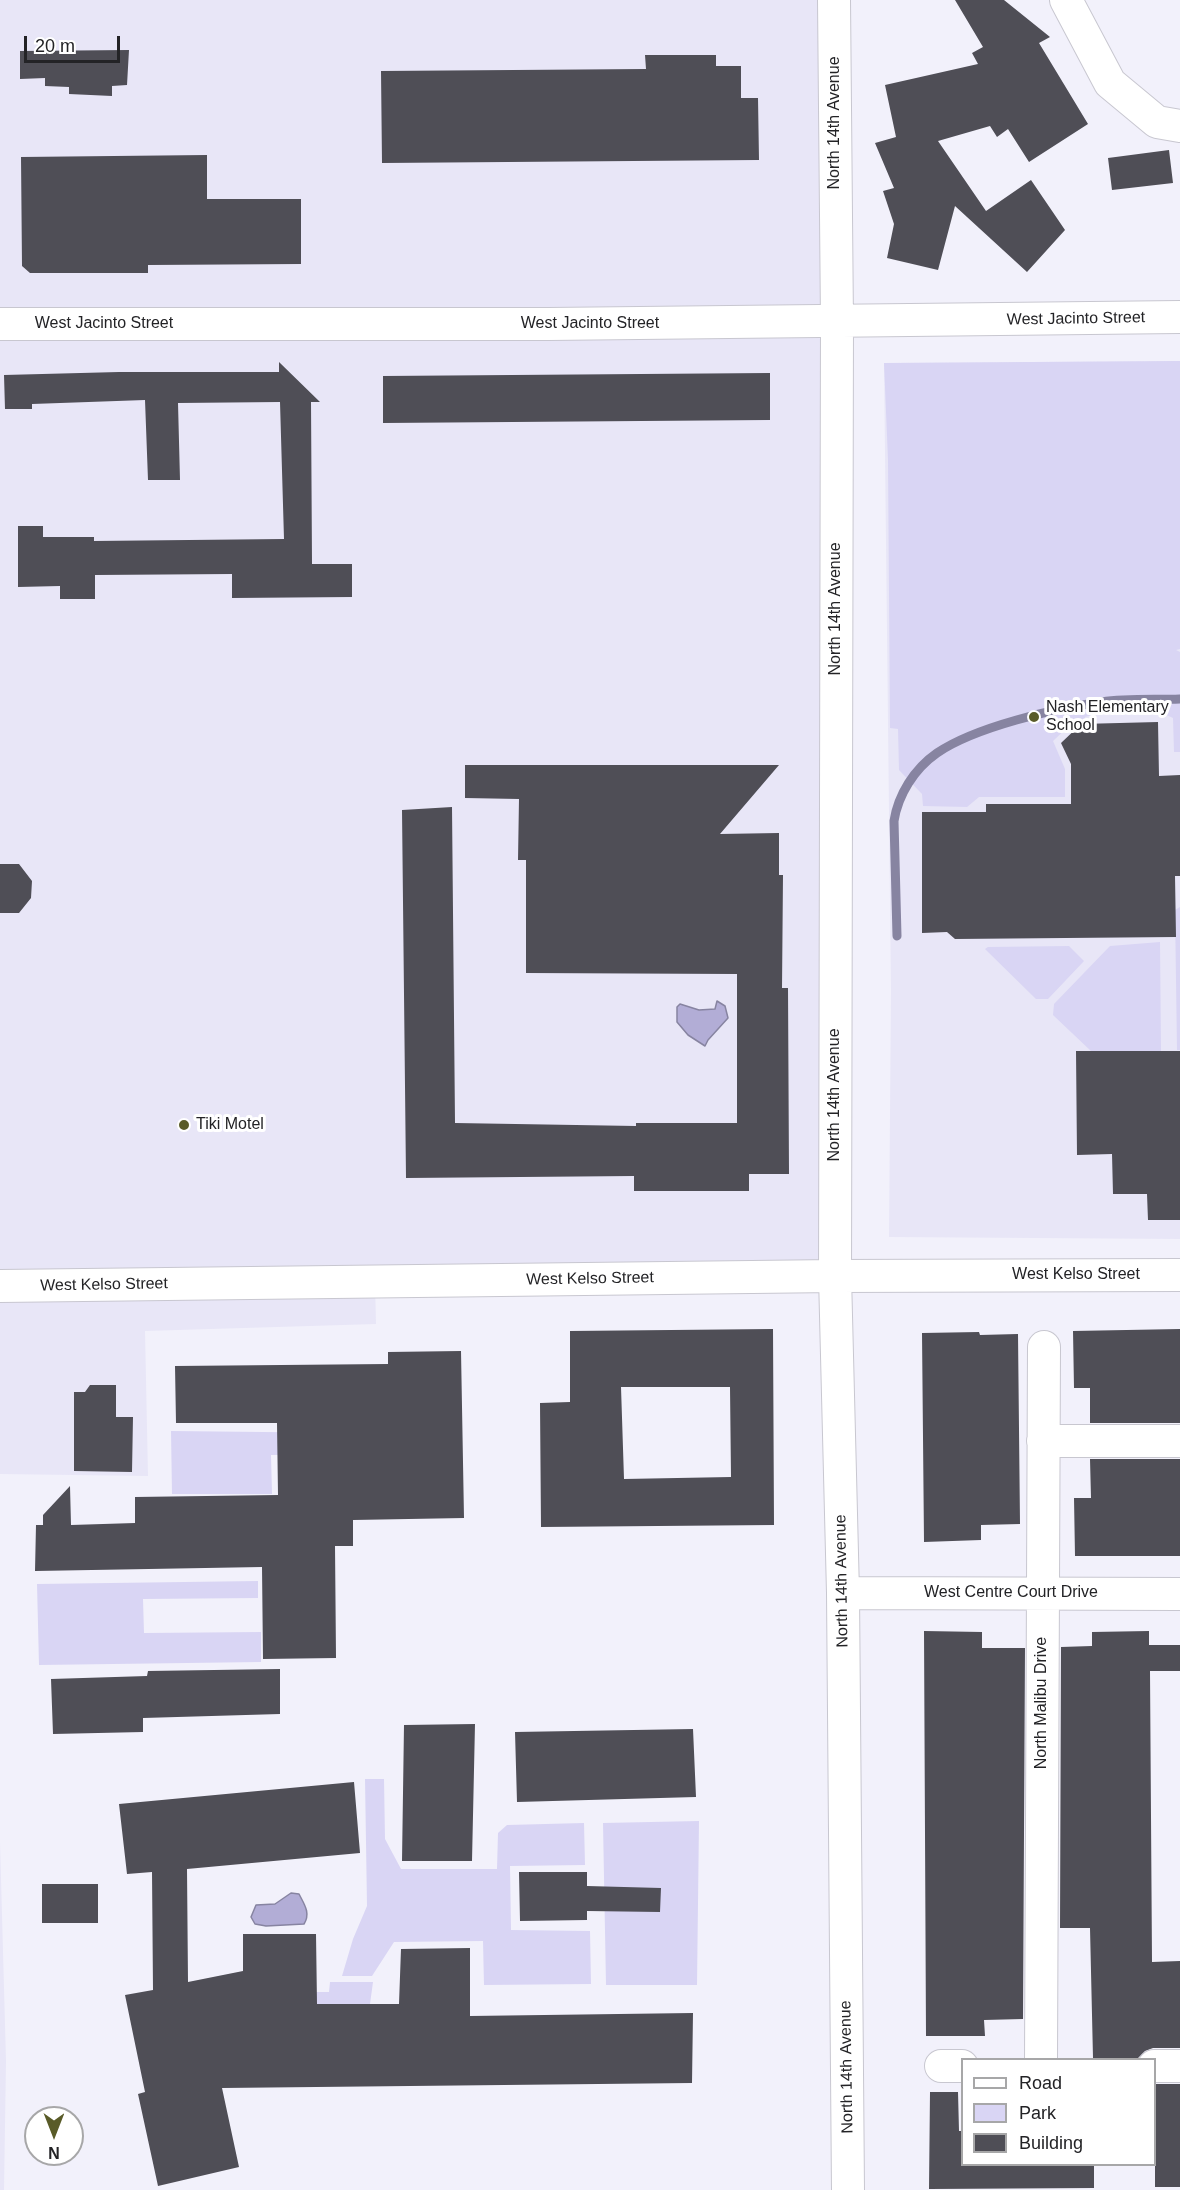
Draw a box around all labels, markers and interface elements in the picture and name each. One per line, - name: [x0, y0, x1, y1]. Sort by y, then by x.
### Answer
- scale bar: [27, 24, 123, 62]
- text: 20 m: [35, 36, 75, 56]
- street label: North 14th Avenue: [825, 56, 845, 190]
- street label: West Jacinto Street: [1007, 308, 1145, 330]
- street label: West Jacinto Street: [35, 314, 173, 334]
- street label: West Jacinto Street: [521, 314, 659, 334]
- street label: North 14th Avenue: [826, 542, 846, 676]
- place label: Nash Elementary School: [1046, 698, 1169, 736]
- marker: Nash Elementary School: [1027, 710, 1041, 724]
- street label: North 14th Avenue: [825, 1028, 845, 1162]
- place label: Tiki Motel: [196, 1115, 264, 1135]
- marker: Tiki Motel: [177, 1118, 191, 1132]
- street label: West Kelso Street: [1012, 1265, 1140, 1285]
- street label: West Kelso Street: [526, 1268, 654, 1290]
- street label: West Kelso Street: [40, 1274, 168, 1296]
- street label: North 14th Avenue: [831, 1514, 853, 1648]
- street label: West Centre Court Drive: [924, 1583, 1098, 1603]
- street label: North Malibu Drive: [1032, 1637, 1052, 1769]
- street label: North 14th Avenue: [836, 2000, 858, 2134]
- legend: [961, 2058, 1156, 2166]
- text: Road: [1019, 2073, 1062, 2093]
- text: Park: [1019, 2103, 1056, 2123]
- north arrow: [24, 2106, 84, 2166]
- text: Building: [1019, 2133, 1083, 2153]
- text: N: [48, 2144, 60, 2161]

